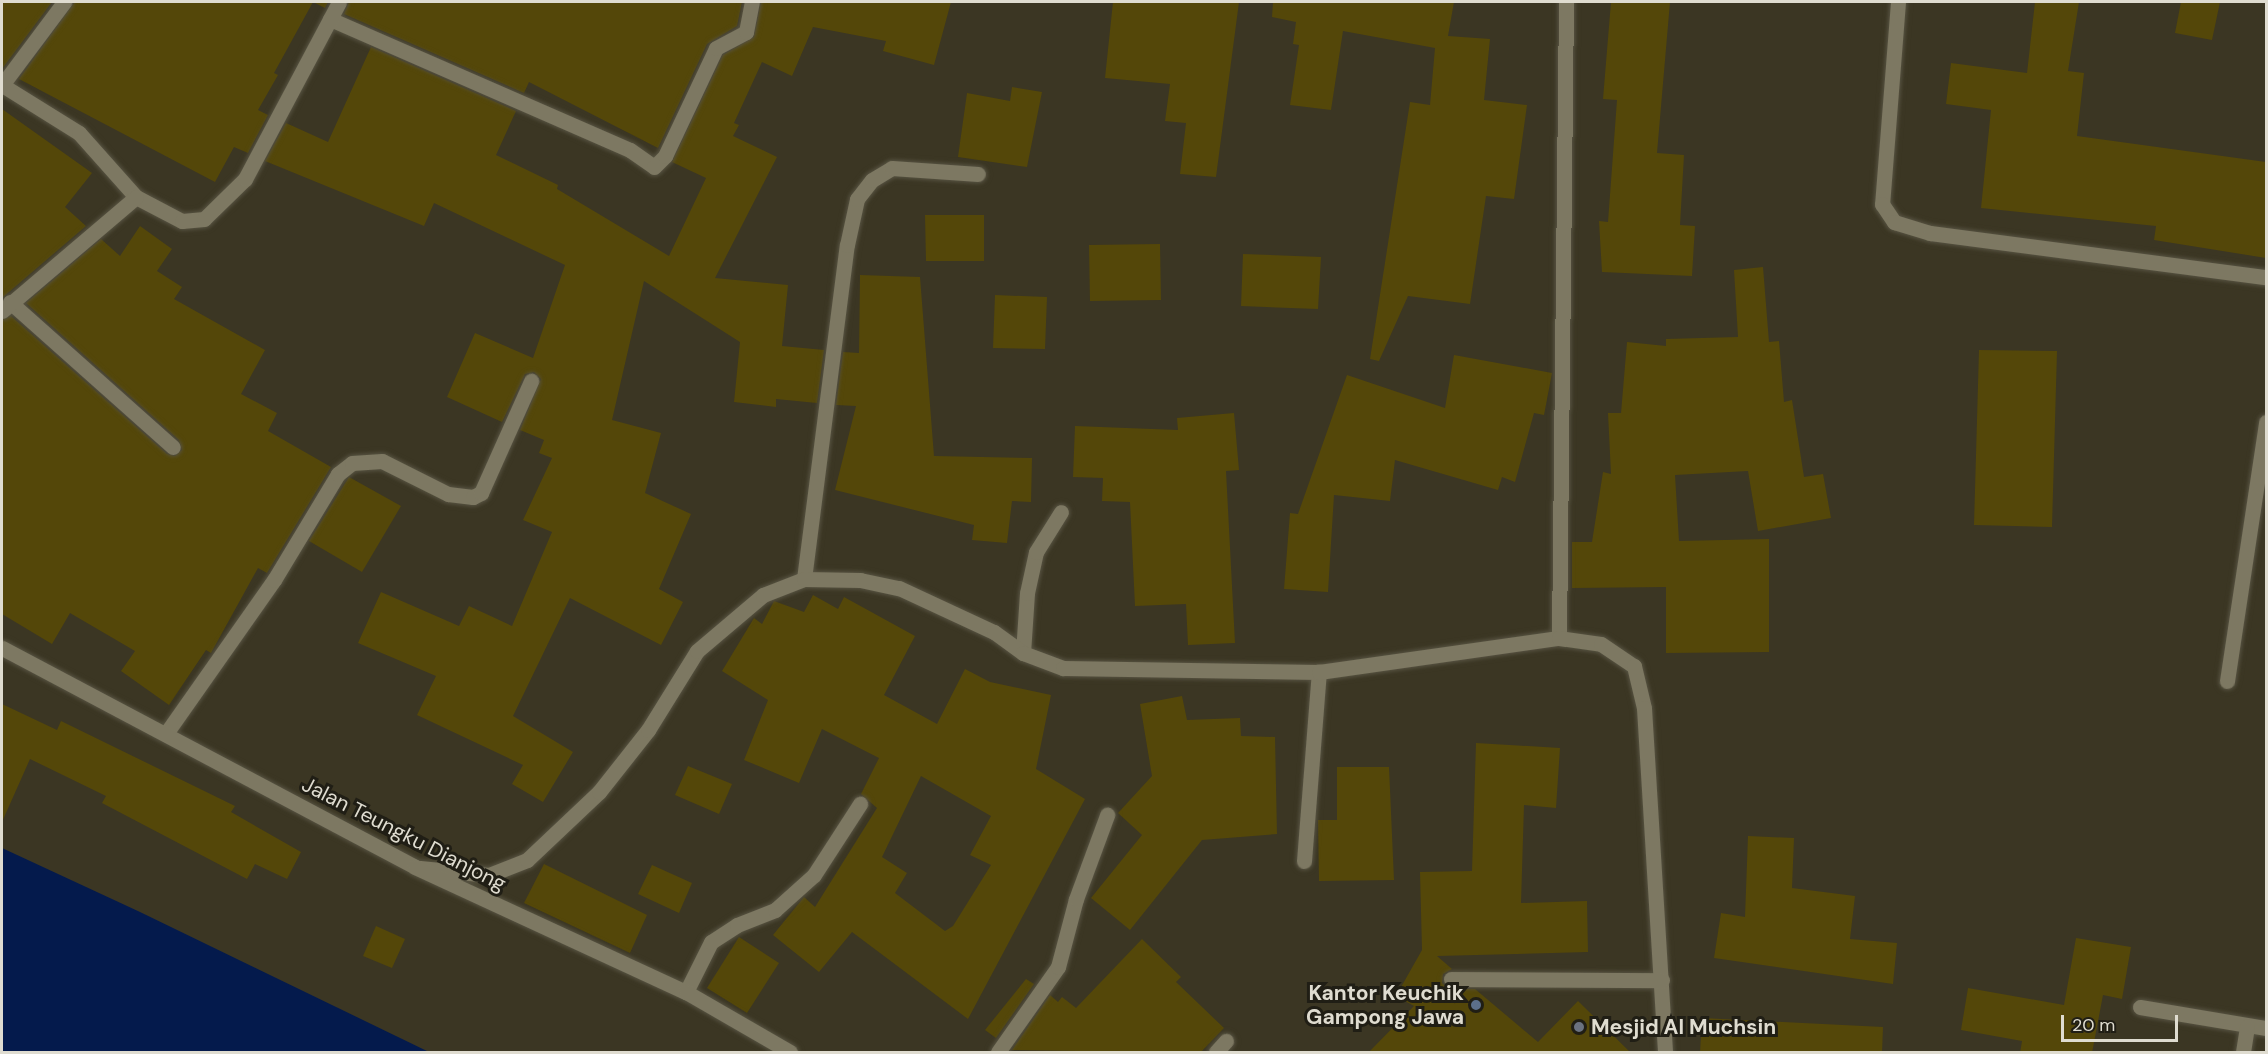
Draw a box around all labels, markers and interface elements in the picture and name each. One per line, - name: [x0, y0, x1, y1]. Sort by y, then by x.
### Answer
- street label: Jalan Teungku Dianjong: [298, 772, 510, 896]
- place label: Kantor Keuchik Gampong Jawa: [1306, 980, 1464, 1030]
- marker: Kantor Keuchik Gampong Jawa: [1469, 998, 1483, 1012]
- scale bar: [2064, 1003, 2181, 1041]
- text: 20 m: [2072, 1013, 2115, 1037]
- place label: Mesjid Al Muchsin: [1591, 1014, 1776, 1040]
- marker: Mesjid Al Muchsin: [1572, 1020, 1586, 1034]

